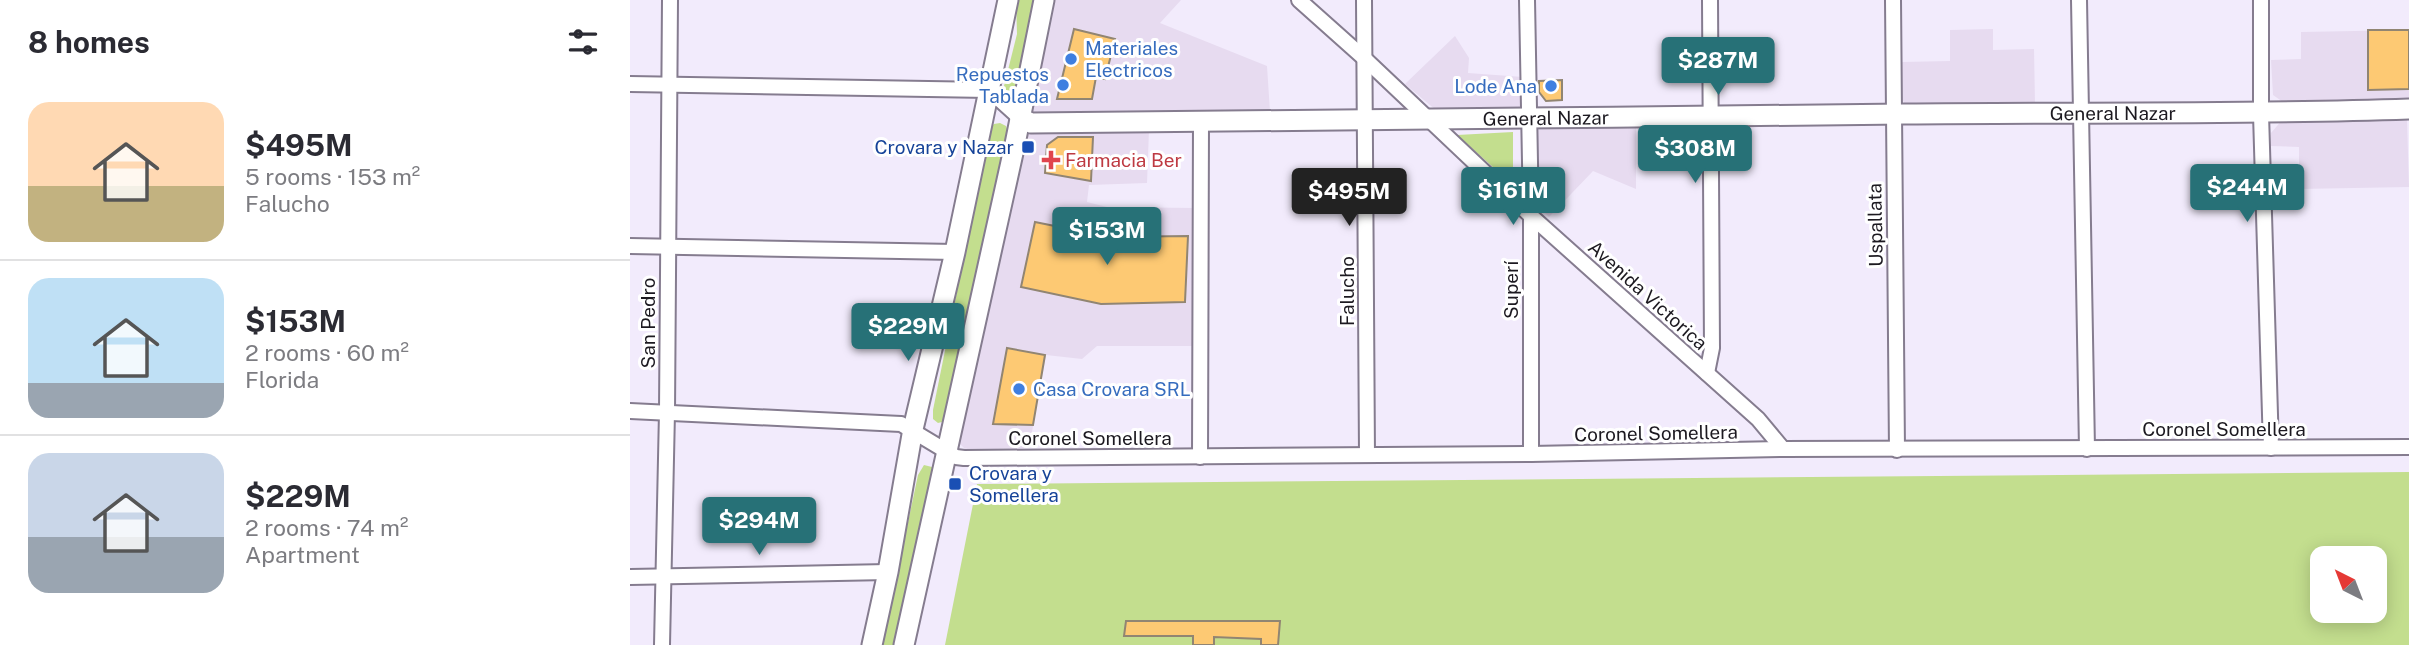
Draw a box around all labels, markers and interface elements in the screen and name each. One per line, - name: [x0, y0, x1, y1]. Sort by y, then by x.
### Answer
- icon: filters: [564, 23, 602, 61]
- text: 8 homes: [28, 24, 150, 60]
- place label: Materiales Electricos: [1085, 37, 1178, 81]
- pin: $287M: [1669, 38, 1767, 97]
- text: $287M: [1678, 46, 1758, 73]
- marker: Materiales Electricos: [1063, 51, 1079, 67]
- place label: Repuestos Tablada: [956, 63, 1049, 107]
- place label: Lode Ana: [1454, 75, 1537, 97]
- marker: Repuestos Tablada: [1055, 77, 1071, 93]
- marker: Lode Ana: [1543, 78, 1559, 94]
- street label: General Nazar: [2050, 102, 2176, 124]
- street label: General Nazar: [1483, 106, 1609, 130]
- pin: $308M: [1646, 125, 1744, 185]
- text: $495M: [245, 127, 353, 163]
- icon: home: [84, 130, 168, 214]
- text: $308M: [1654, 134, 1736, 161]
- place label: Crovara y Nazar: [875, 136, 1014, 158]
- marker: Crovara y Nazar: [1020, 139, 1036, 155]
- place label: Farmacia Ber: [1065, 149, 1182, 171]
- marker: Farmacia Ber: [1043, 152, 1059, 168]
- text: 5 rooms · 153 m²: [245, 163, 420, 190]
- pin: $244M: [2198, 164, 2296, 224]
- pin: $495M: [1300, 168, 1398, 228]
- pin: $161M: [1464, 168, 1562, 227]
- text: $244M: [2206, 173, 2288, 200]
- text: $161M: [1477, 176, 1549, 203]
- text: $495M: [1308, 177, 1390, 204]
- street label: Uspallata: [1863, 183, 1887, 267]
- text: Falucho: [245, 190, 330, 217]
- pin: $153M: [1058, 208, 1156, 267]
- text: $153M: [1068, 216, 1146, 243]
- street label: Avenida Victorica: [1584, 236, 1712, 354]
- street label: Falucho: [1336, 256, 1358, 326]
- street label: Superí: [1500, 261, 1522, 319]
- street label: San Pedro: [637, 278, 659, 368]
- text: $153M: [245, 303, 346, 339]
- pin: $229M: [859, 304, 957, 363]
- icon: home: [84, 306, 168, 390]
- text: $229M: [867, 312, 949, 339]
- text: 2 rooms · 60 m²: [245, 339, 409, 366]
- text: Florida: [245, 366, 319, 393]
- place label: Casa Crovara SRL: [1033, 378, 1191, 400]
- marker: Casa Crovara SRL: [1011, 381, 1027, 397]
- street label: Coronel Somellera: [2142, 418, 2306, 440]
- street label: Coronel Somellera: [1574, 421, 1738, 445]
- street label: Coronel Somellera: [1008, 427, 1172, 449]
- place label: Crovara y Somellera: [969, 462, 1059, 506]
- marker: Crovara y Somellera: [947, 476, 963, 492]
- text: $229M: [245, 478, 351, 514]
- icon: home: [84, 481, 168, 565]
- pin: $294M: [710, 498, 808, 557]
- text: $294M: [718, 506, 800, 533]
- text: 2 rooms · 74 m²: [245, 514, 408, 541]
- text: Apartment: [245, 541, 360, 568]
- north arrow: [2310, 546, 2387, 623]
- map controls: [2310, 546, 2387, 623]

